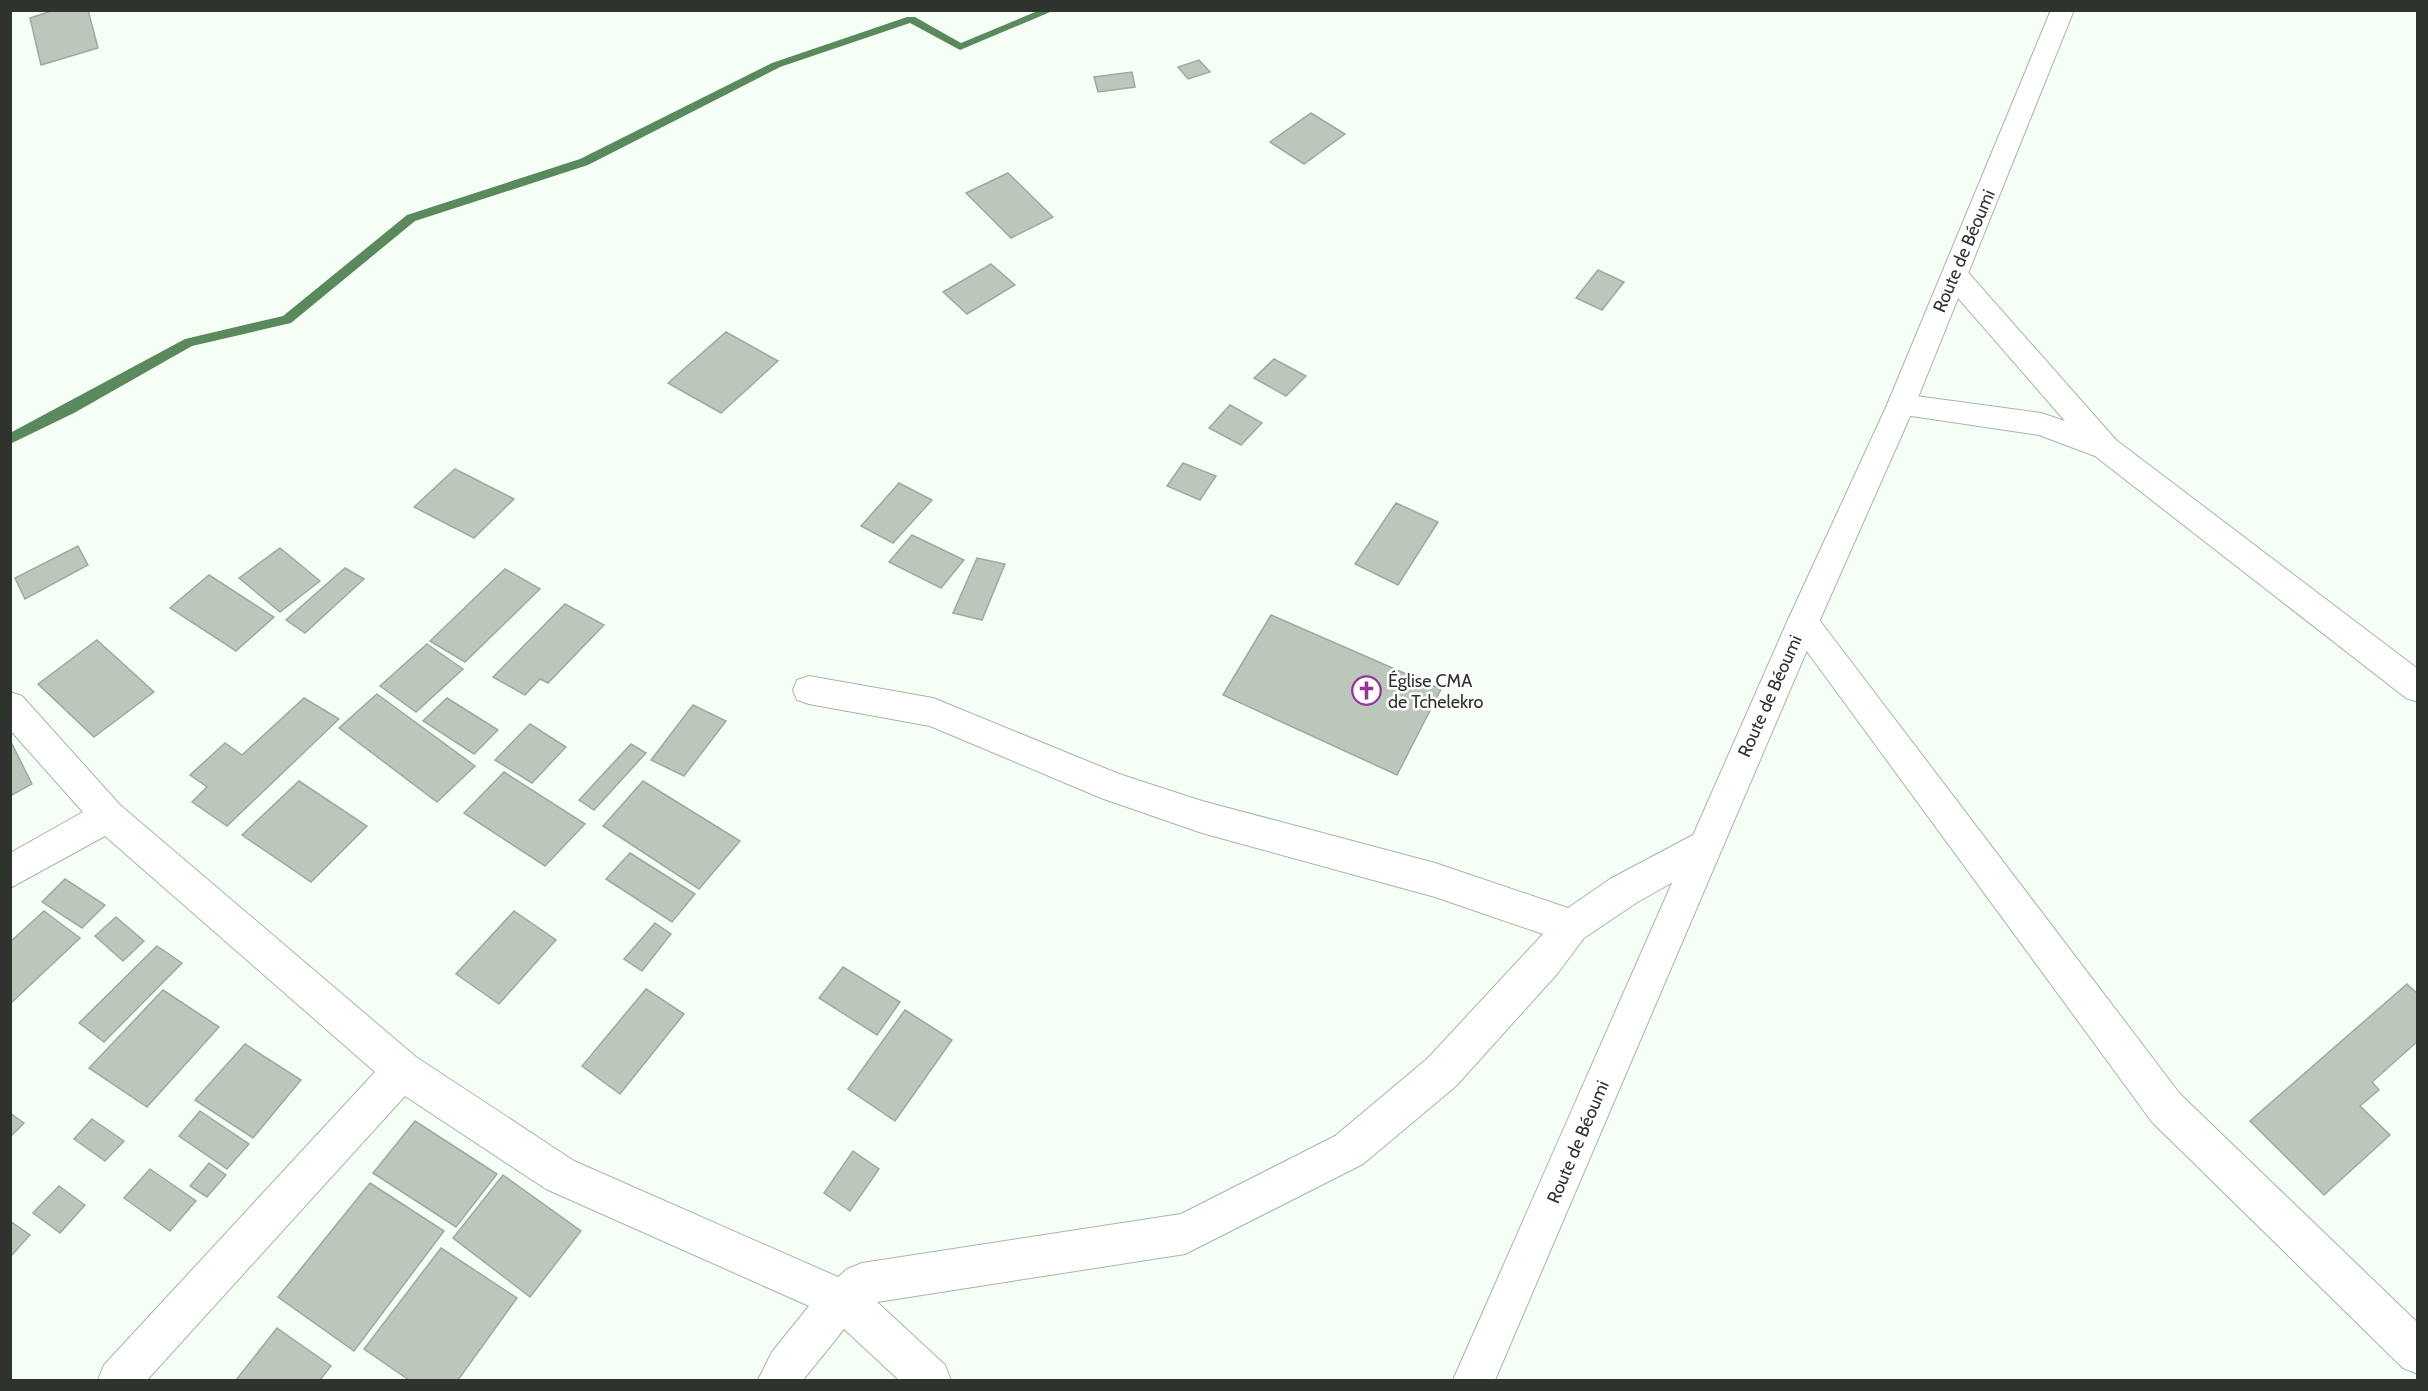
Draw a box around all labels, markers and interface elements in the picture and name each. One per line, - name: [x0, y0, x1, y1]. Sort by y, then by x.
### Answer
- street label: Route de Béoumi: [1928, 186, 2000, 316]
- street label: Route de Béoumi: [1733, 632, 1807, 760]
- place label: Église CMA de Tchelekro: [1388, 670, 1483, 713]
- church icon: Église CMA de Tchelekro: [1351, 675, 1383, 707]
- street label: Route de Béoumi: [1542, 1077, 1614, 1207]

